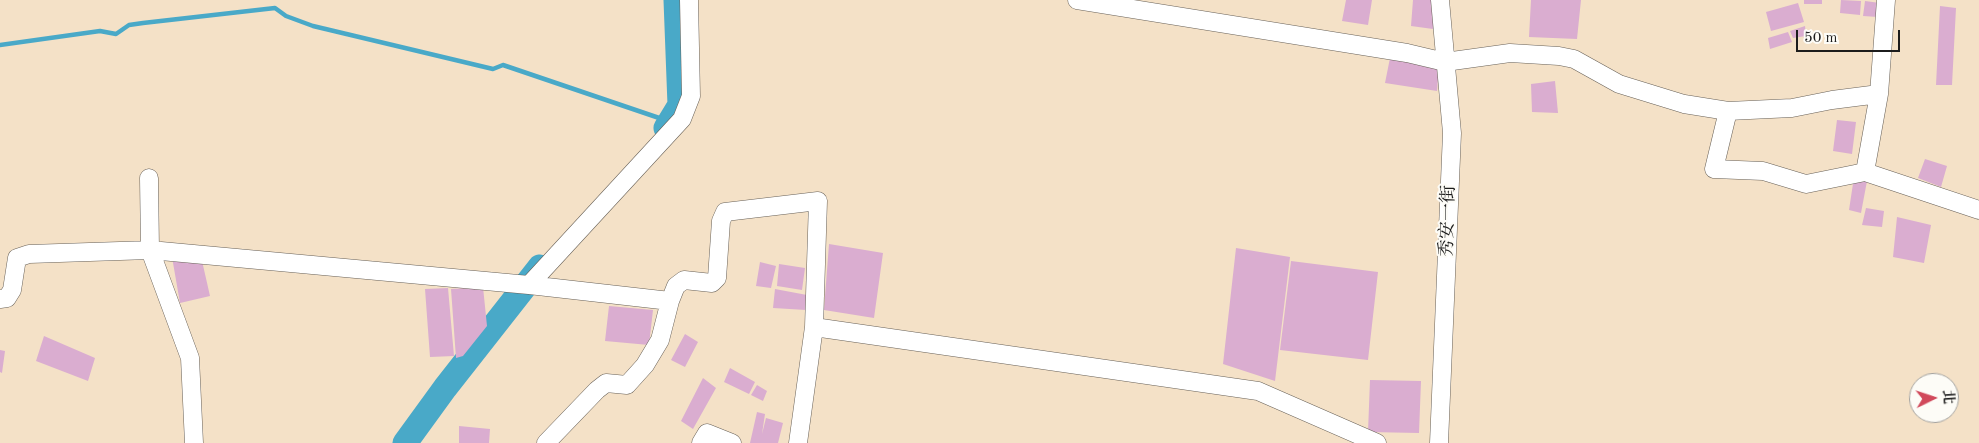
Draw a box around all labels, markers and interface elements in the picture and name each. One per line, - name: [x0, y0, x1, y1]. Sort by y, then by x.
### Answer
- scale bar: [1799, 20, 1903, 52]
- text: 50 m: [1804, 31, 1838, 46]
- street label: 秀安一街: [1436, 185, 1460, 257]
- north arrow: [1909, 373, 1959, 423]
- text: 北: [1940, 390, 1955, 404]

